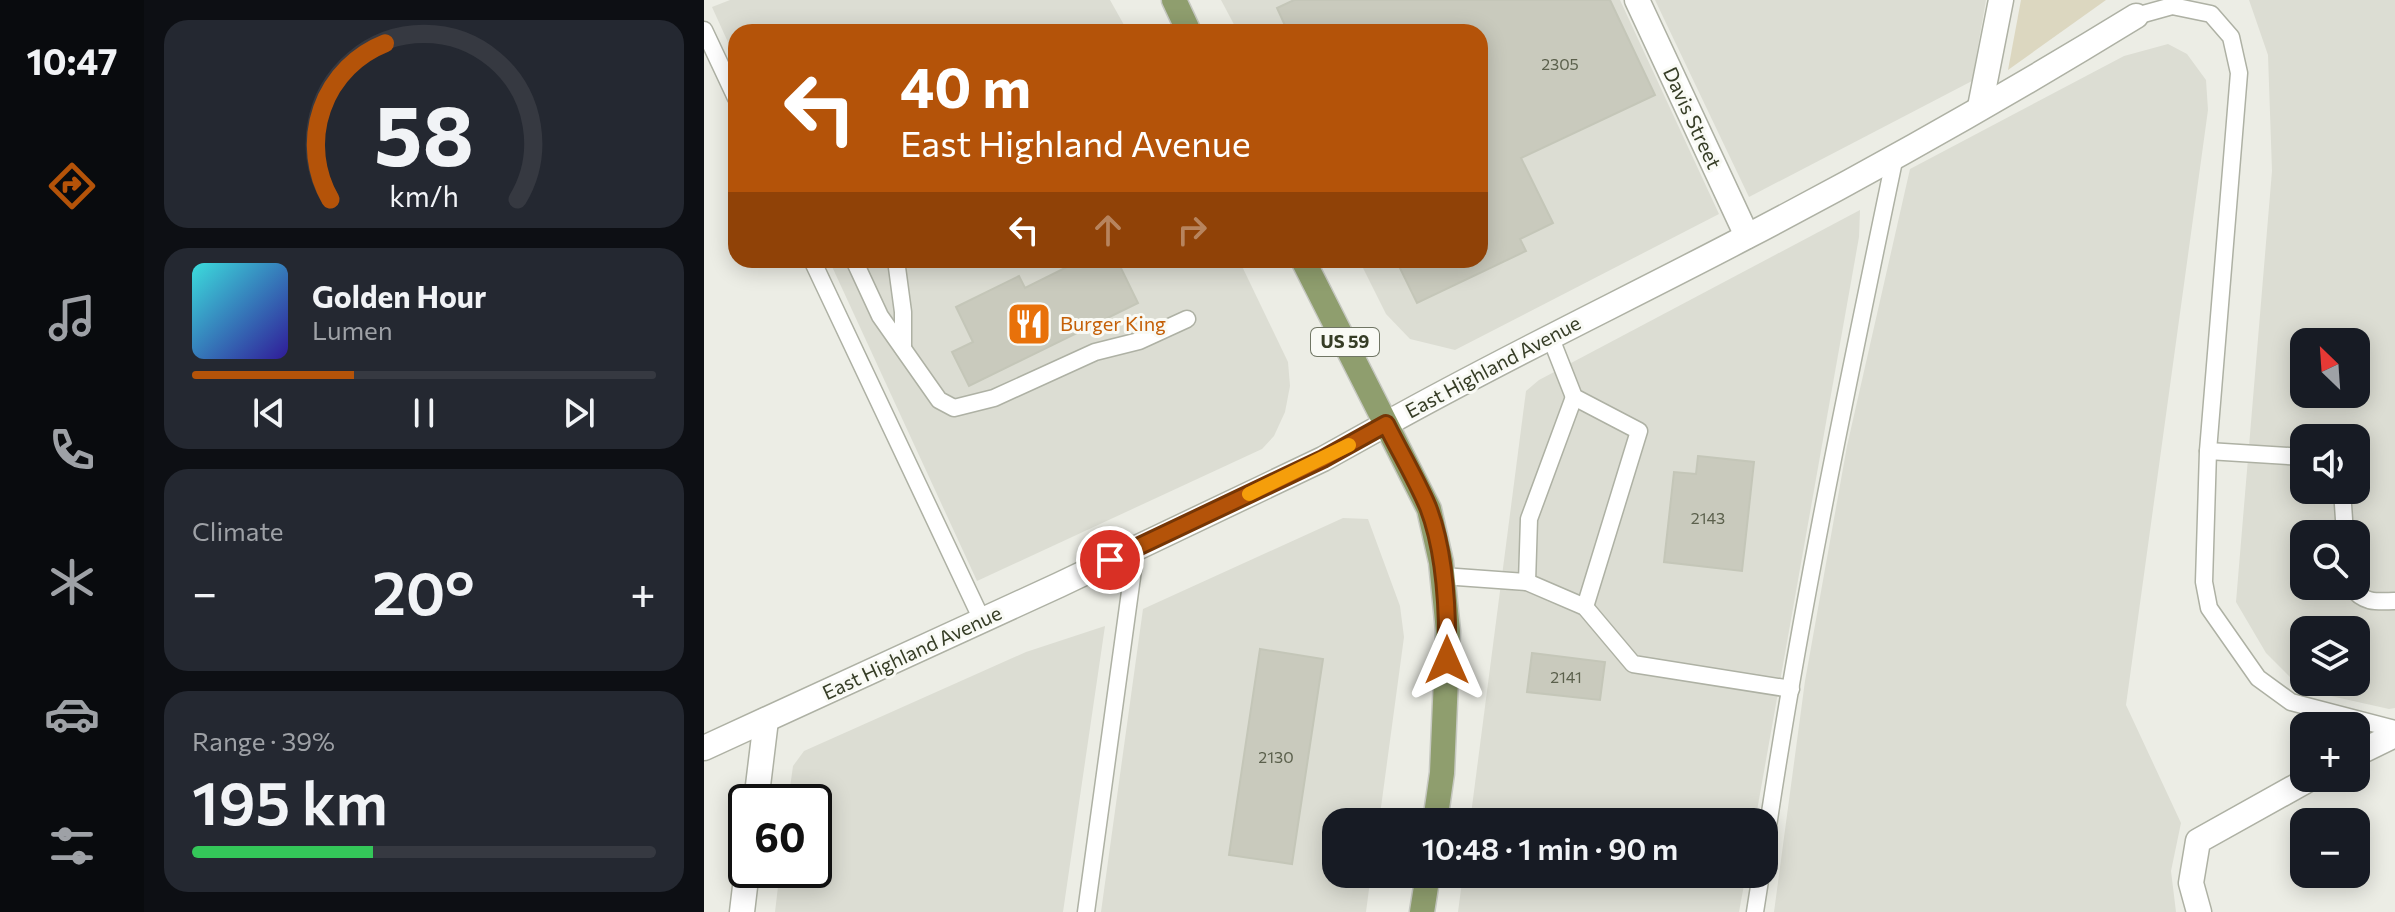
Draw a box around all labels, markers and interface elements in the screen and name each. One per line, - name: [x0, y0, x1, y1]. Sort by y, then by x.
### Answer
- text: 10:47: [27, 38, 117, 82]
- text: 40 m: [900, 51, 1031, 120]
- house number: 2305: [1541, 54, 1579, 73]
- icon: left: [768, 56, 872, 160]
- street label: Davis Street: [1659, 63, 1727, 172]
- text: 58: [374, 81, 474, 183]
- text: East Highland Avenue: [900, 120, 1251, 164]
- icon: directions: [44, 158, 100, 214]
- text: km/h: [389, 178, 459, 213]
- icon: left: [1002, 208, 1046, 252]
- icon: ahead: [1086, 208, 1130, 252]
- icon: right: [1170, 208, 1214, 252]
- text: Golden Hour: [312, 277, 486, 314]
- icon: music: [44, 290, 100, 346]
- restaurant icon: Burger King: [1005, 300, 1053, 348]
- street label: East Highland Avenue: [1401, 310, 1584, 422]
- place label: Burger King: [1060, 311, 1166, 335]
- text: Lumen: [312, 314, 393, 345]
- road number: US 59: [1311, 328, 1379, 356]
- north arrow: [2290, 328, 2370, 408]
- map controls: [2290, 328, 2370, 888]
- icon: previous: [247, 391, 291, 435]
- icon: pause: [402, 391, 446, 435]
- icon: next: [557, 391, 601, 435]
- icon: phone: [44, 422, 100, 478]
- button: sound: [2290, 424, 2370, 504]
- house number: 2143: [1691, 508, 1725, 527]
- text: Climate: [192, 515, 284, 546]
- button: search: [2290, 520, 2370, 600]
- pin: [1076, 526, 1144, 594]
- icon: arrive: [1088, 538, 1132, 582]
- icon: climate: [44, 554, 100, 610]
- text: 20°: [372, 554, 475, 627]
- text: −: [192, 564, 217, 618]
- text: +: [630, 564, 656, 618]
- street label: East Highland Avenue: [818, 600, 1005, 704]
- button: layers: [2290, 616, 2370, 696]
- position arrow: [1405, 618, 1489, 702]
- house number: 2141: [1550, 667, 1582, 686]
- icon: car: [44, 686, 100, 742]
- button: +: [2290, 712, 2370, 792]
- text: Range · 39%: [192, 725, 335, 756]
- house number: 2130: [1258, 747, 1294, 766]
- text: 195 km: [192, 764, 388, 837]
- speed limit sign: 60: [728, 784, 832, 888]
- button: −: [2290, 808, 2370, 888]
- icon: filters: [44, 818, 100, 874]
- text: 10:48 · 1 min · 90 m: [1422, 829, 1678, 866]

